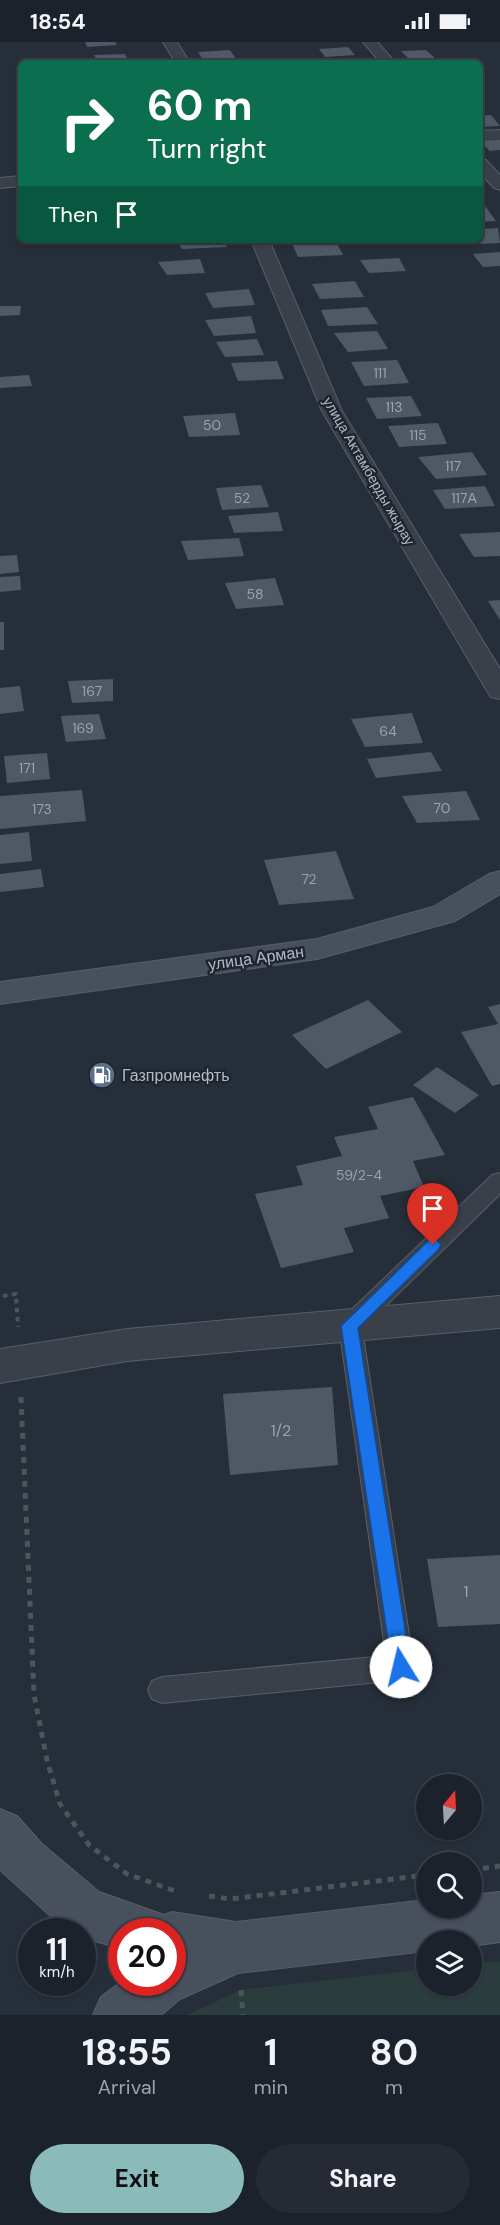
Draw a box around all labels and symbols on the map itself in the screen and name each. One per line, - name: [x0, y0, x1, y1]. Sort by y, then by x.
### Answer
- house number: 111: [373, 364, 387, 382]
- street label: улица Актамберды жырау: [319, 394, 419, 548]
- house number: 113: [385, 398, 403, 416]
- house number: 50: [203, 416, 221, 434]
- house number: 115: [409, 426, 427, 444]
- house number: 117: [445, 457, 461, 475]
- house number: 52: [234, 489, 250, 507]
- house number: 117А: [451, 489, 477, 507]
- house number: 58: [246, 585, 264, 603]
- house number: 167: [82, 682, 102, 700]
- house number: 169: [72, 719, 94, 737]
- house number: 64: [379, 722, 397, 740]
- house number: 171: [19, 759, 35, 777]
- house number: 70: [434, 799, 450, 817]
- house number: 173: [32, 800, 52, 818]
- house number: 72: [301, 870, 317, 888]
- street label: улица Арман: [207, 941, 305, 975]
- fuel station icon: Газпромнефть: [87, 1060, 117, 1090]
- place label: Газпромнефть: [122, 1065, 230, 1086]
- house number: 59/2-4: [336, 1166, 382, 1184]
- pin: [407, 1183, 458, 1245]
- house number: 1/2: [271, 1420, 291, 1441]
- house number: 1: [464, 1581, 469, 1602]
- position arrow: [369, 1635, 433, 1699]
- north arrow: [416, 1774, 482, 1840]
- speed limit sign: 20: [108, 1918, 186, 1996]

